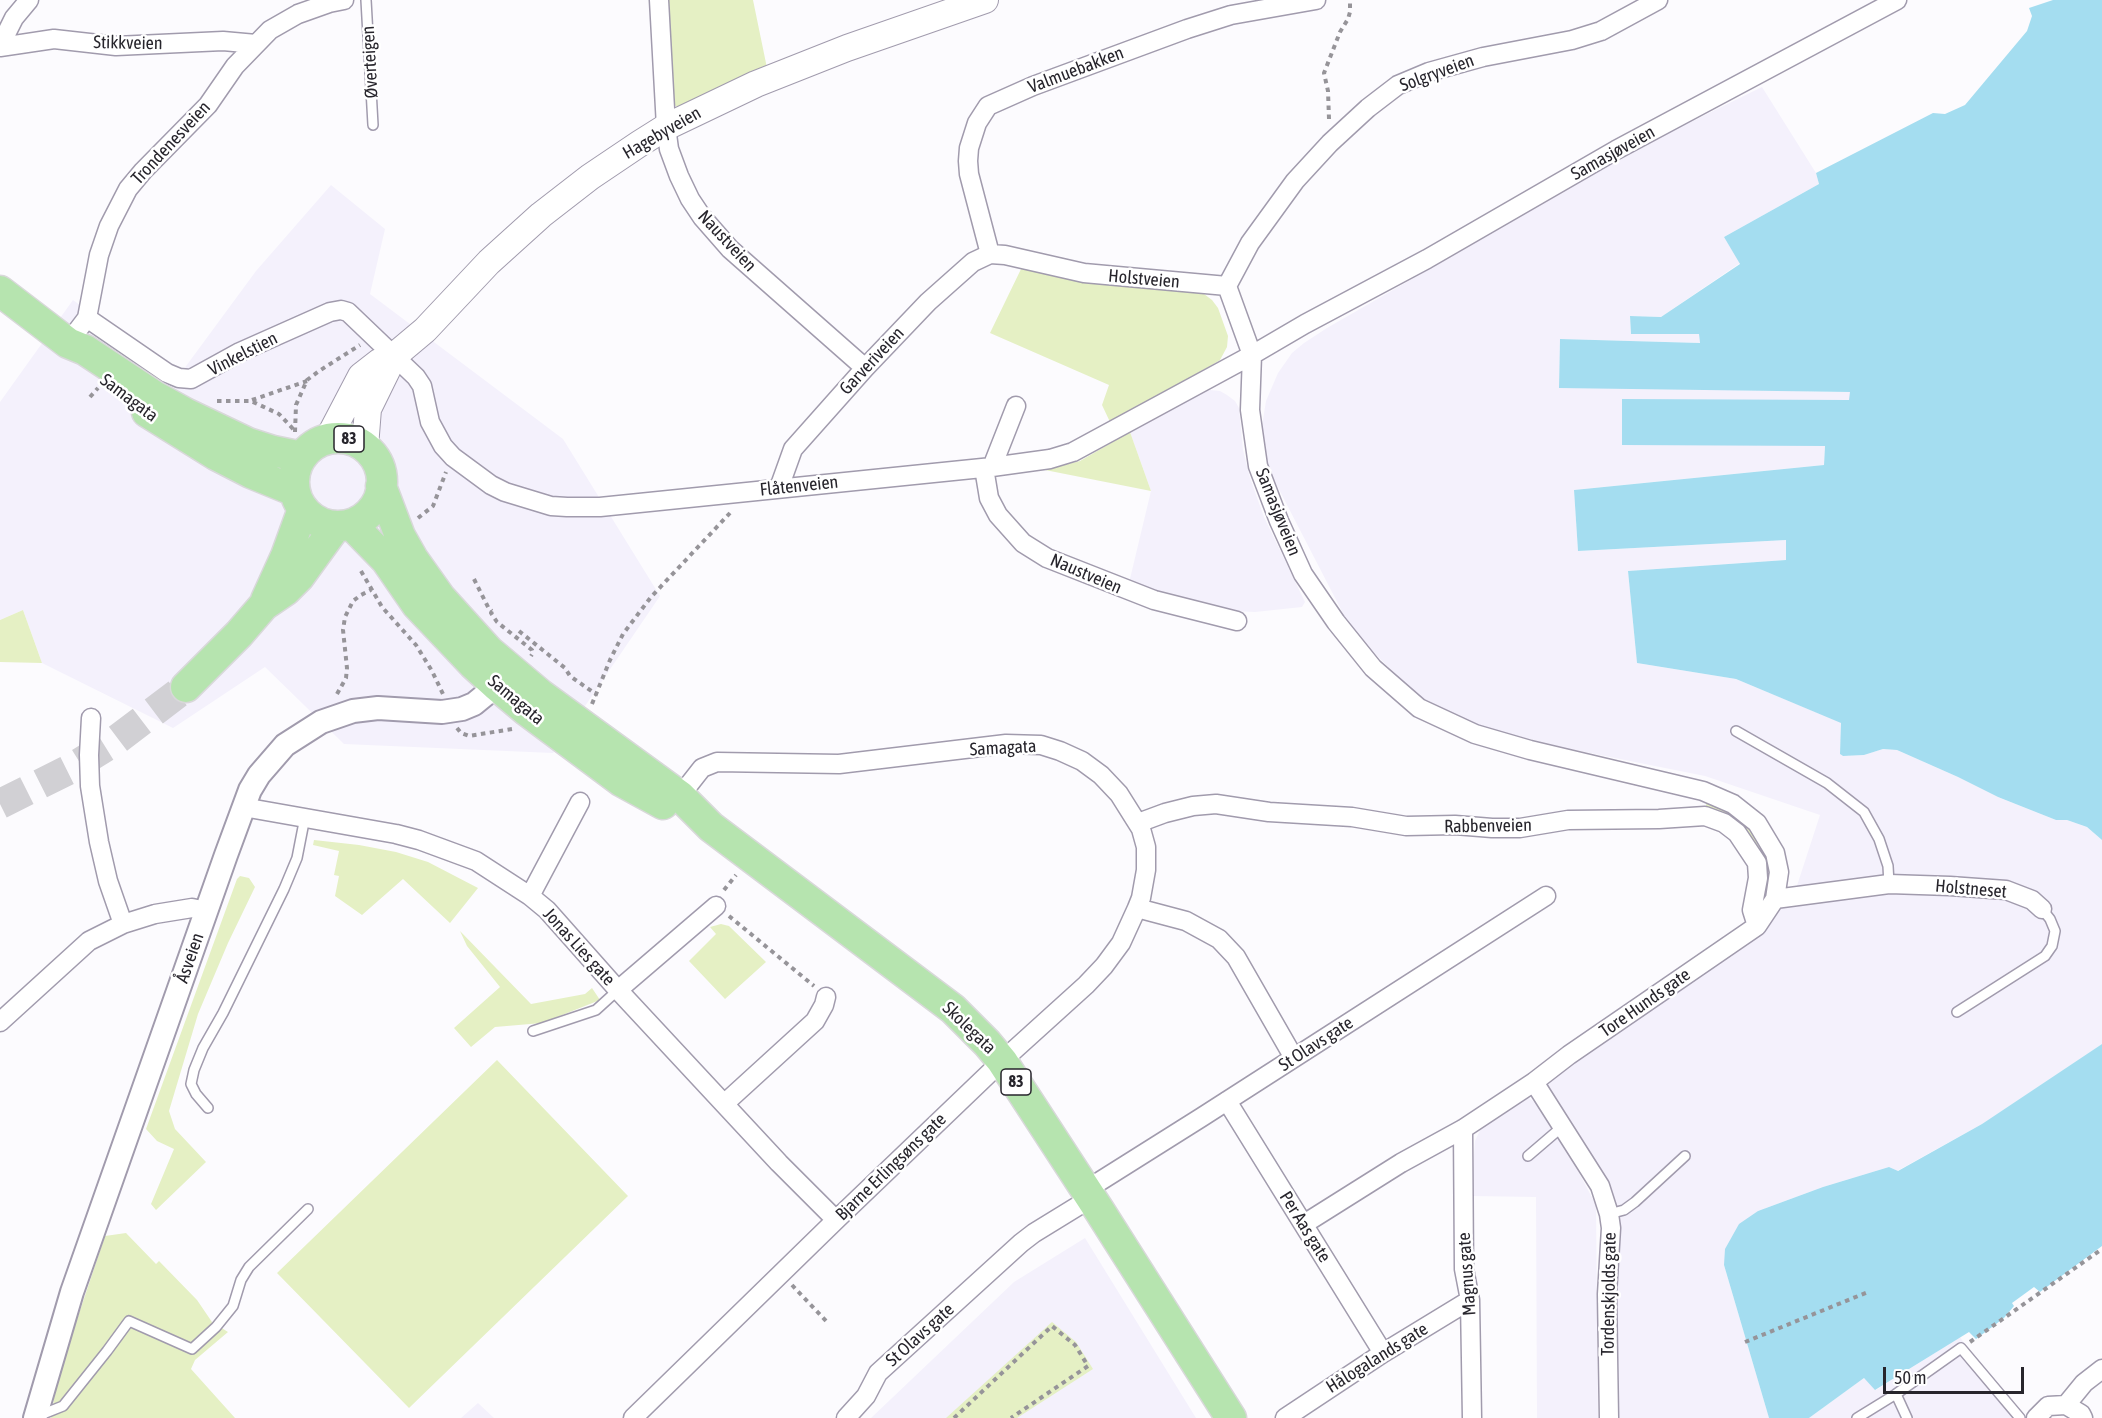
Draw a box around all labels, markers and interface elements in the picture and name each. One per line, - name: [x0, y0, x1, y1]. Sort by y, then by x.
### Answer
- street label: Øverteigen: [357, 25, 383, 99]
- street label: Stikkveien: [93, 32, 163, 54]
- street label: Valmuebakken: [1025, 42, 1127, 98]
- street label: Solgryveien: [1397, 50, 1477, 96]
- street label: Trondenesveien: [127, 97, 215, 189]
- street label: Hagebyveien: [619, 102, 705, 164]
- street label: Samasjøveien: [1567, 121, 1659, 185]
- street label: Naustveien: [693, 206, 761, 276]
- street label: Holstveien: [1107, 265, 1181, 293]
- street label: Garveriveien: [835, 323, 909, 399]
- street label: Vinkelstien: [205, 327, 281, 381]
- street label: Samagata: [96, 369, 162, 427]
- road number: 83: [334, 426, 364, 452]
- street label: Samasjøveien: [1251, 465, 1305, 559]
- street label: Flåtenveien: [759, 471, 839, 501]
- street label: Naustveien: [1047, 549, 1125, 599]
- street label: Samagata: [484, 670, 548, 730]
- street label: Samagata: [969, 735, 1037, 761]
- street label: Rabbenveien: [1444, 814, 1532, 838]
- street label: Holstneset: [1934, 875, 2008, 903]
- street label: Jonas Lies gate: [538, 904, 620, 990]
- street label: Åsveien: [171, 930, 209, 986]
- street label: Tore Hunds gate: [1596, 964, 1694, 1042]
- street label: Skolegata: [938, 997, 1000, 1059]
- street label: St Olavs gate: [1275, 1012, 1357, 1076]
- road number: 83: [1001, 1069, 1031, 1095]
- street label: Bjarne Erlingsøns gate: [831, 1109, 951, 1225]
- street label: Per Aas gate: [1275, 1188, 1335, 1266]
- street label: Magnus gate: [1453, 1232, 1481, 1316]
- street label: Tordenskjolds gate: [1597, 1232, 1621, 1356]
- street label: St Olavs gate: [882, 1299, 958, 1371]
- street label: Hålogalands gate: [1322, 1318, 1432, 1398]
- scale bar: [1886, 1355, 2027, 1393]
- text: 50 m: [1894, 1367, 1926, 1388]

